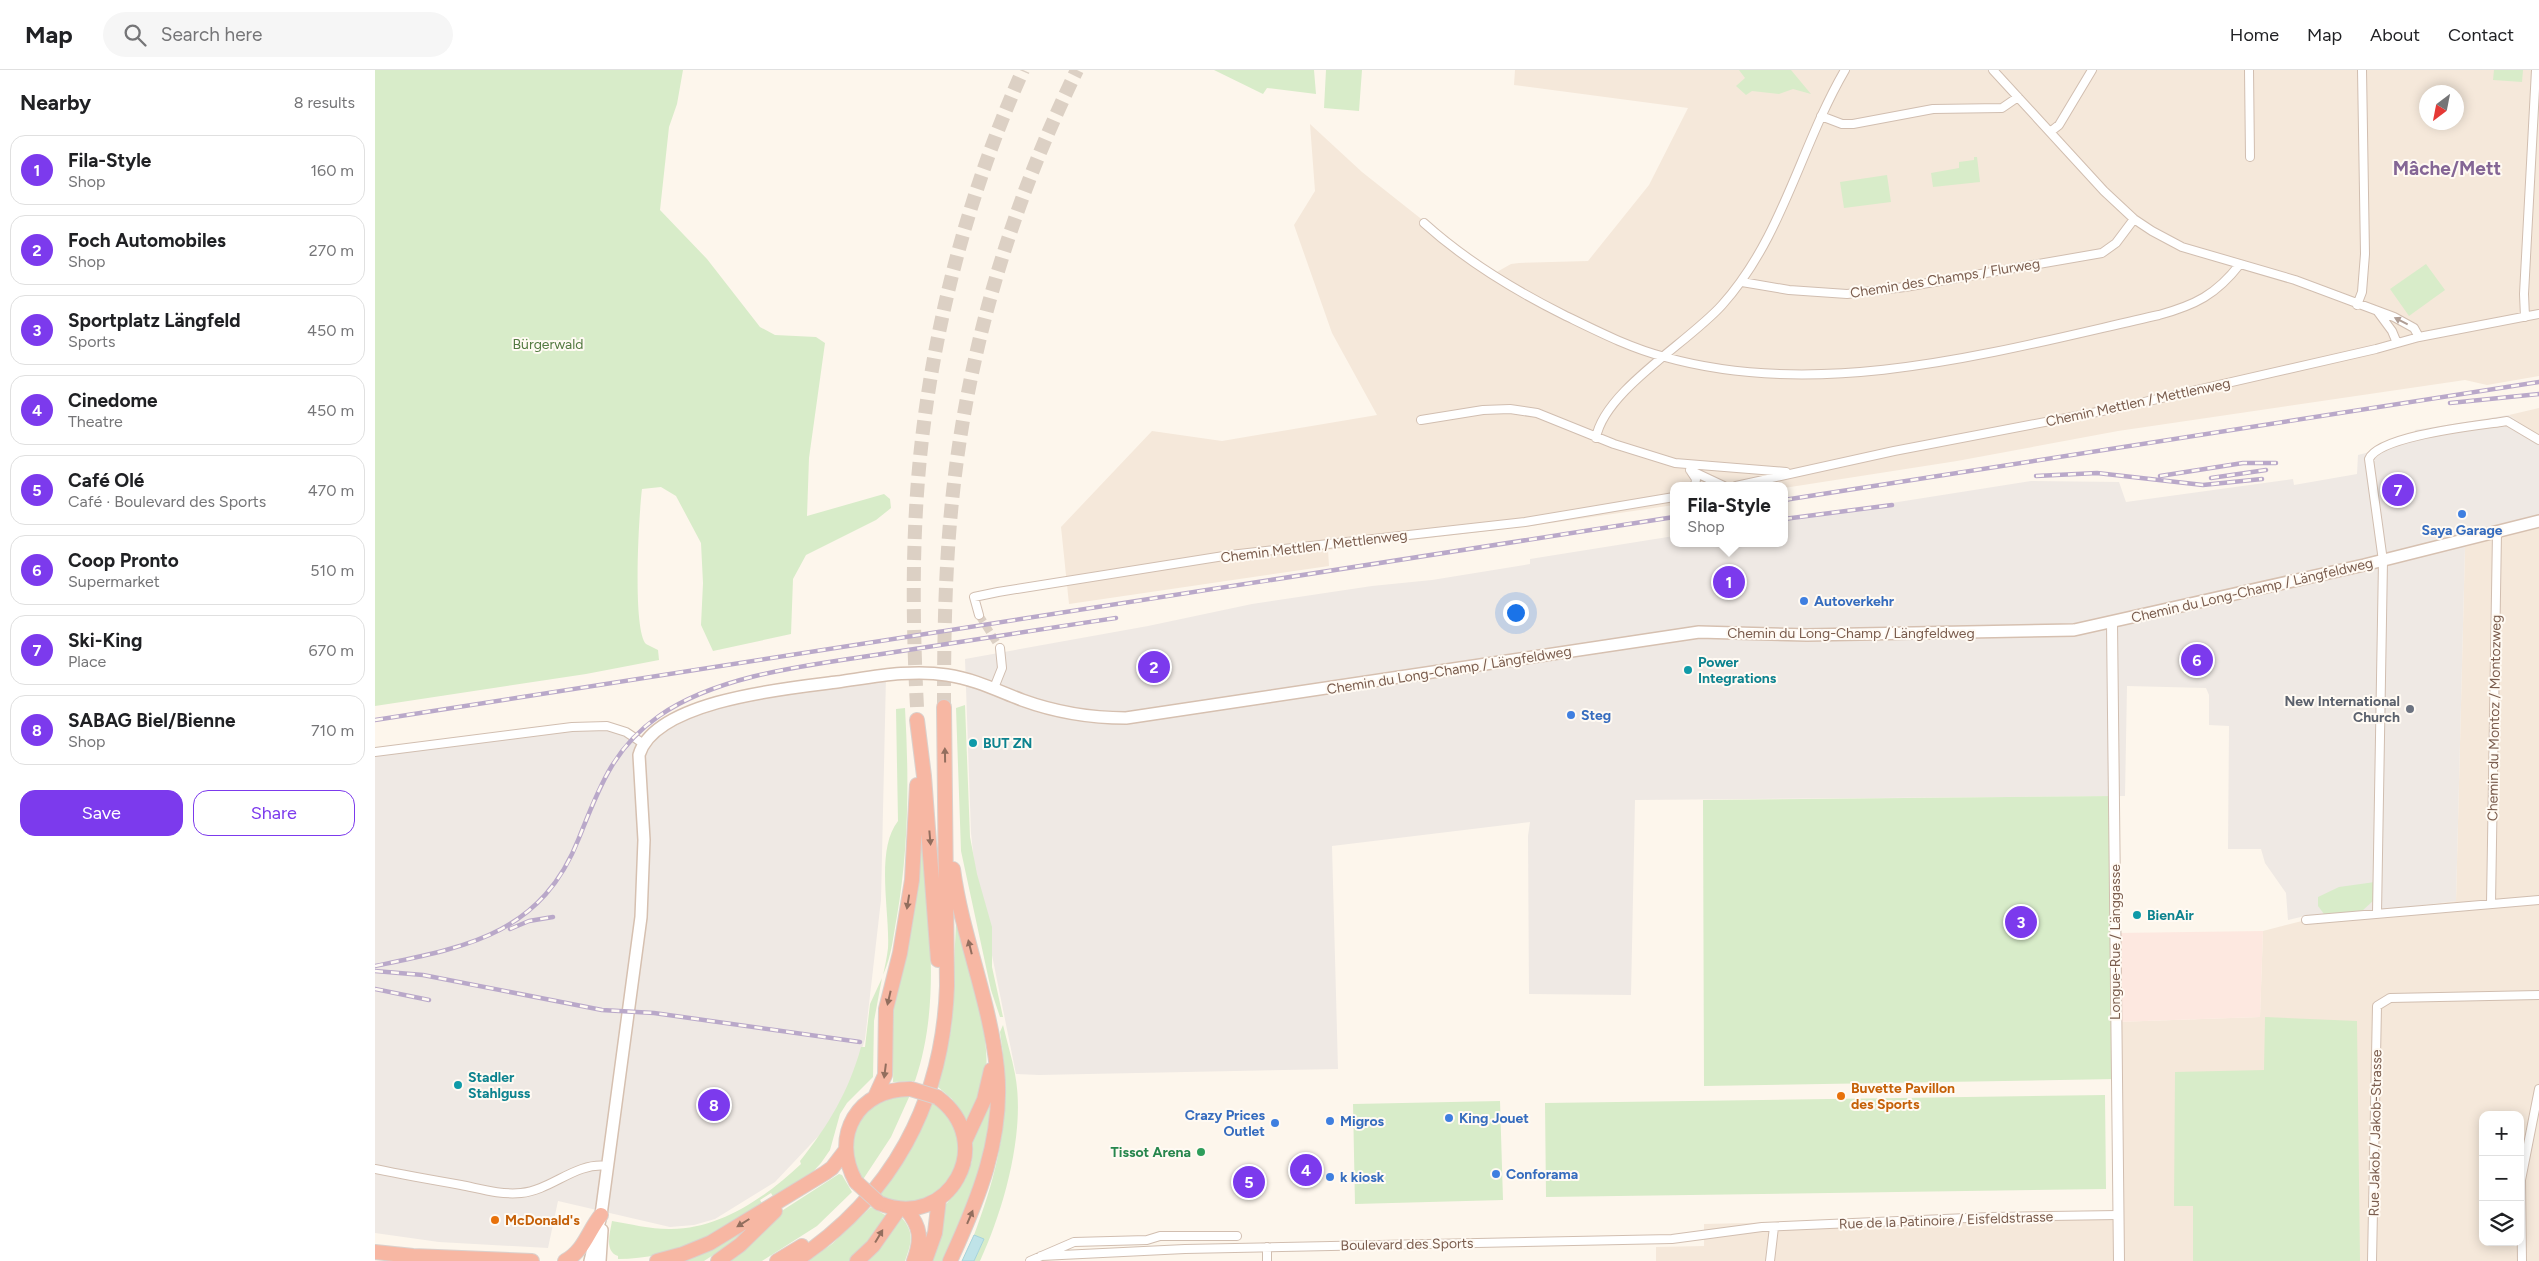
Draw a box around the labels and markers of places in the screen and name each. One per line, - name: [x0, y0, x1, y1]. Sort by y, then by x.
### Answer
- pin: 7: [2382, 471, 2414, 509]
- marker: Saya Garage: [2456, 508, 2468, 520]
- place label: Saya Garage: [2421, 522, 2503, 539]
- pin: 1: [1713, 563, 1745, 601]
- place label: Autoverkehr: [1814, 593, 1895, 610]
- marker: Autoverkehr: [1798, 595, 1810, 607]
- pin: 6: [2181, 641, 2213, 679]
- pin: 2: [1138, 648, 1170, 686]
- place label: Power Integrations: [1698, 654, 1777, 687]
- marker: Power Integrations: [1682, 664, 1694, 676]
- place label: New International Church: [2284, 693, 2400, 726]
- marker: New International Church: [2404, 703, 2416, 715]
- place label: Steg: [1581, 707, 1611, 724]
- marker: Steg: [1565, 709, 1577, 721]
- place label: BUT ZN: [983, 735, 1032, 752]
- marker: BUT ZN: [967, 737, 979, 749]
- pin: 3: [2005, 903, 2037, 941]
- place label: BienAir: [2147, 907, 2195, 924]
- marker: BienAir: [2131, 909, 2143, 921]
- place label: Stadler Stahlguss: [468, 1069, 531, 1102]
- marker: Stadler Stahlguss: [452, 1079, 464, 1091]
- place label: Buvette Pavillon des Sports: [1851, 1080, 1955, 1113]
- pin: 8: [698, 1086, 730, 1124]
- marker: Buvette Pavillon des Sports: [1835, 1090, 1847, 1102]
- place label: Crazy Prices Outlet: [1185, 1107, 1265, 1140]
- place label: King Jouet: [1459, 1110, 1529, 1127]
- marker: King Jouet: [1443, 1112, 1455, 1124]
- place label: Migros: [1340, 1113, 1385, 1130]
- marker: Migros: [1324, 1115, 1336, 1127]
- marker: Crazy Prices Outlet: [1269, 1117, 1281, 1129]
- place label: Tissot Arena: [1111, 1144, 1191, 1161]
- marker: Tissot Arena: [1195, 1146, 1207, 1158]
- pin: 4: [1290, 1151, 1322, 1189]
- pin: 5: [1233, 1163, 1265, 1201]
- place label: Conforama: [1506, 1166, 1578, 1183]
- marker: Conforama: [1490, 1168, 1502, 1180]
- place label: k kiosk: [1340, 1169, 1385, 1186]
- marker: k kiosk: [1324, 1171, 1336, 1183]
- place label: McDonald's: [505, 1212, 580, 1229]
- marker: McDonald's: [489, 1214, 501, 1226]

